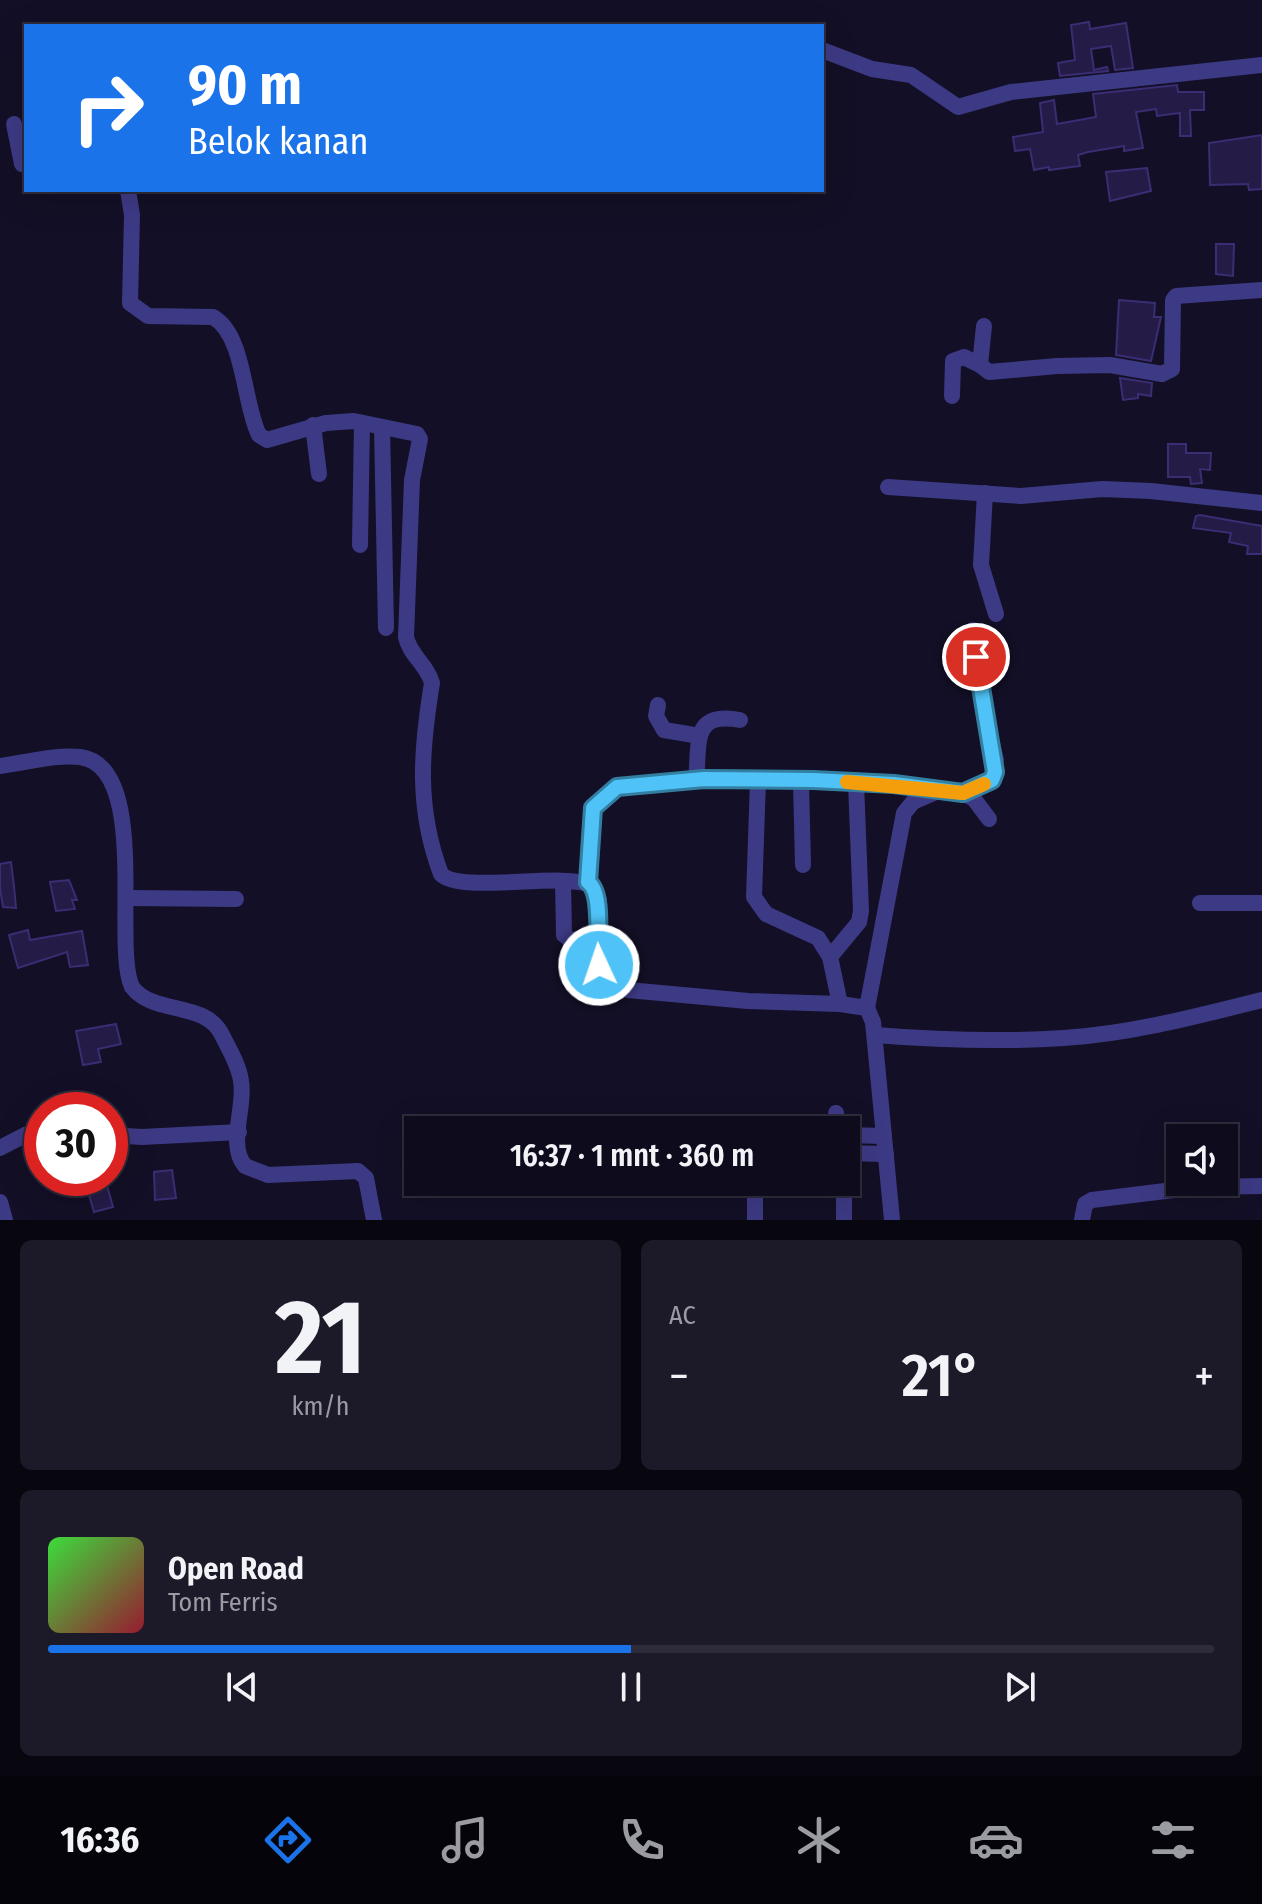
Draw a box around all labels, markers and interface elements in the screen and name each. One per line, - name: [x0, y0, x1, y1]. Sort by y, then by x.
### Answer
- text: 90 m: [188, 52, 302, 119]
- icon: right: [56, 56, 160, 160]
- text: Belok kanan: [188, 120, 368, 164]
- pin: [942, 623, 1010, 691]
- icon: arrive: [954, 635, 998, 679]
- position arrow: [557, 923, 641, 1007]
- speed limit sign: 30: [24, 1092, 128, 1196]
- map controls: [1166, 1124, 1238, 1196]
- button: sound: [1166, 1124, 1238, 1196]
- text: 16:37 · 1 mnt · 360 m: [510, 1138, 754, 1174]
- text: 21: [275, 1276, 366, 1401]
- text: AC: [669, 1300, 696, 1331]
- text: 21°: [902, 1340, 981, 1412]
- text: −: [669, 1350, 689, 1403]
- text: +: [1194, 1350, 1214, 1403]
- text: km/h: [292, 1391, 349, 1422]
- text: Open Road: [168, 1551, 304, 1587]
- text: Tom Ferris: [168, 1587, 278, 1618]
- icon: previous: [220, 1665, 264, 1709]
- icon: pause: [609, 1665, 653, 1709]
- icon: next: [998, 1665, 1042, 1709]
- icon: directions: [260, 1812, 316, 1868]
- icon: music: [437, 1812, 493, 1868]
- icon: phone: [614, 1812, 670, 1868]
- icon: climate: [791, 1812, 847, 1868]
- icon: car: [968, 1812, 1024, 1868]
- icon: filters: [1145, 1812, 1201, 1868]
- text: 16:36: [61, 1818, 139, 1862]

